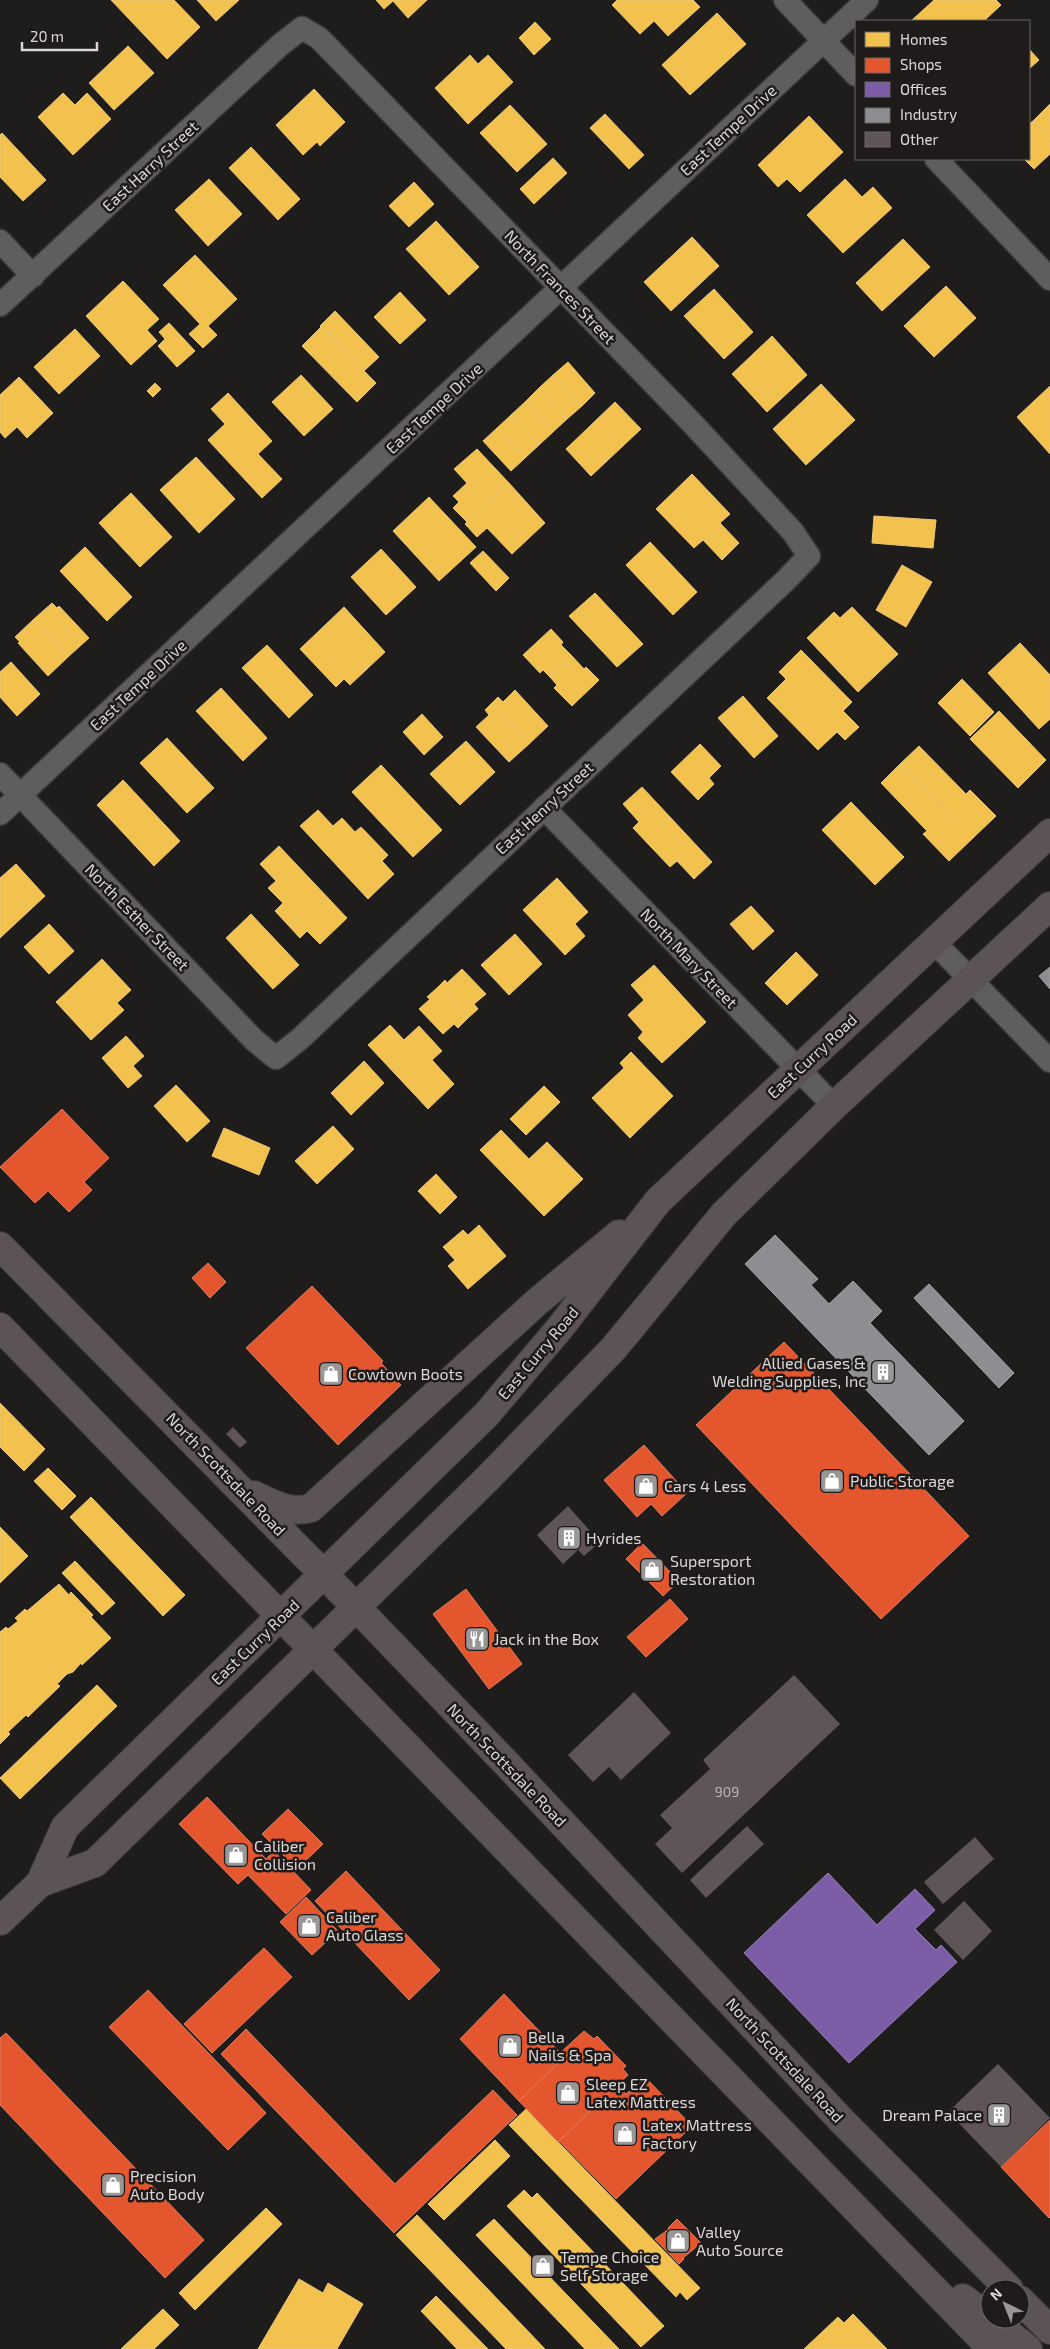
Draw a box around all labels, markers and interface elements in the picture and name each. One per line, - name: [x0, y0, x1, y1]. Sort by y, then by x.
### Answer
- scale bar: [22, 20, 98, 52]
- legend: [855, 20, 1030, 160]
- text: 20 m: [30, 27, 64, 45]
- text: Homes: [900, 30, 947, 48]
- text: Shops: [900, 55, 942, 73]
- street label: East Tempe Drive: [676, 80, 780, 179]
- text: Offices: [900, 80, 947, 98]
- text: Industry: [900, 105, 957, 123]
- street label: East Harry Street: [98, 116, 201, 215]
- text: Other: [900, 130, 939, 148]
- street label: North Frances Street: [501, 226, 620, 348]
- street label: East Tempe Drive: [382, 358, 486, 457]
- street label: East Tempe Drive: [86, 635, 190, 734]
- street label: East Henry Street: [491, 757, 596, 858]
- street label: North Esther Street: [82, 859, 193, 974]
- street label: North Mary Street: [637, 904, 742, 1011]
- street label: East Curry Road: [763, 1009, 860, 1102]
- street label: East Curry Road: [493, 1302, 582, 1403]
- place label: Allied Gases & Welding Supplies, Inc: [712, 1353, 866, 1390]
- building icon: Allied Gases & Welding Supplies, Inc: [870, 1359, 896, 1385]
- shop icon: Cowtown Boots: [318, 1361, 344, 1387]
- place label: Cowtown Boots: [348, 1364, 463, 1383]
- street label: North Scottsdale Road: [163, 1408, 290, 1539]
- shop icon: Public Storage: [819, 1468, 845, 1494]
- place label: Public Storage: [850, 1471, 955, 1490]
- shop icon: Cars 4 Less: [633, 1473, 659, 1499]
- place label: Cars 4 Less: [664, 1476, 746, 1495]
- building icon: Hyrides: [556, 1525, 582, 1551]
- place label: Hyrides: [586, 1528, 641, 1547]
- place label: Supersport Restoration: [670, 1551, 755, 1588]
- shop icon: Supersport Restoration: [639, 1557, 665, 1583]
- street label: East Curry Road: [207, 1595, 303, 1688]
- restaurant icon: Jack in the Box: [464, 1626, 490, 1652]
- place label: Jack in the Box: [494, 1629, 600, 1648]
- street label: North Scottsdale Road: [444, 1699, 571, 1830]
- house number: 909: [715, 1783, 739, 1800]
- place label: Caliber Collision: [254, 1836, 316, 1873]
- shop icon: Caliber Collision: [223, 1842, 249, 1868]
- place label: Caliber Auto Glass: [326, 1907, 404, 1944]
- shop icon: Caliber Auto Glass: [296, 1913, 322, 1939]
- street label: North Scottsdale Road: [723, 1993, 848, 2126]
- place label: Bella Nails & Spa: [528, 2027, 611, 2064]
- shop icon: Bella Nails & Spa: [497, 2033, 523, 2059]
- place label: Sleep EZ Latex Mattress: [586, 2074, 696, 2111]
- shop icon: Sleep EZ Latex Mattress: [555, 2080, 581, 2106]
- building icon: Dream Palace: [986, 2102, 1012, 2128]
- place label: Dream Palace: [882, 2105, 982, 2124]
- place label: Latex Mattress Factory: [642, 2115, 752, 2152]
- shop icon: Latex Mattress Factory: [612, 2121, 638, 2147]
- place label: Precision Auto Body: [130, 2166, 205, 2203]
- shop icon: Precision Auto Body: [100, 2172, 126, 2198]
- place label: Valley Auto Source: [696, 2222, 784, 2259]
- shop icon: Valley Auto Source: [665, 2228, 691, 2254]
- place label: Tempe Choice Self Storage: [560, 2247, 659, 2284]
- shop icon: Tempe Choice Self Storage: [530, 2253, 556, 2279]
- north arrow: [980, 2279, 1030, 2329]
- text: N: [986, 2284, 1005, 2304]

